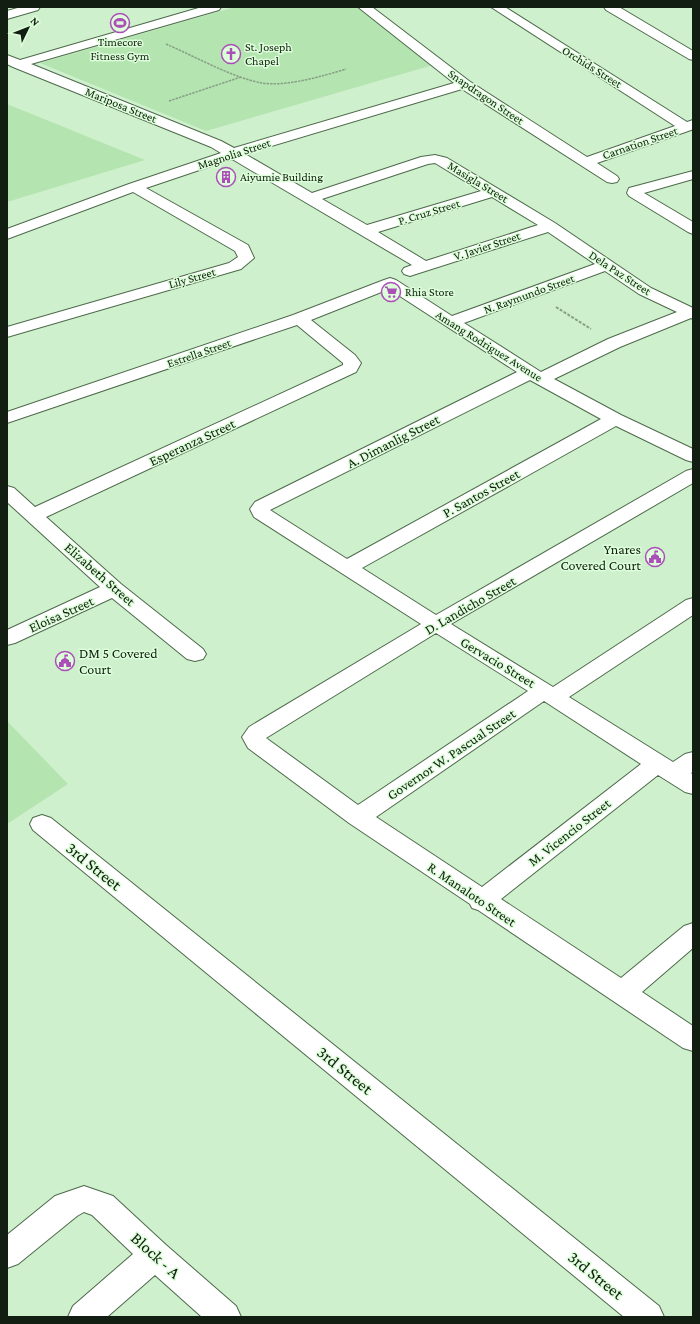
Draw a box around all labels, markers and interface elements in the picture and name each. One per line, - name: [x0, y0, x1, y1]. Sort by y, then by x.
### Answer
- north arrow: [8, 8, 48, 48]
- sports icon: Timecore Fitness Gym: [109, 12, 131, 34]
- text: N: [28, 14, 43, 28]
- place label: Timecore Fitness Gym: [90, 35, 150, 63]
- place label: St. Joseph Chapel: [245, 40, 292, 68]
- church icon: St. Joseph Chapel: [220, 43, 242, 65]
- street label: Orchids Street: [559, 43, 625, 91]
- street label: Snapdragon Street: [445, 67, 527, 128]
- street label: Mariposa Street: [83, 84, 160, 126]
- street label: Carnation Street: [601, 123, 680, 162]
- street label: Magnolia Street: [196, 135, 273, 172]
- street label: Masigla Street: [445, 158, 512, 206]
- building icon: Aiyumie Building: [215, 166, 237, 188]
- place label: Aiyumie Building: [240, 170, 323, 184]
- street label: P. Cruz Street: [396, 196, 463, 228]
- street label: V. Javier Street: [452, 228, 523, 263]
- street label: Dela Paz Street: [586, 248, 654, 299]
- street label: Lily Street: [167, 264, 218, 291]
- street label: N. Raymundo Street: [482, 271, 577, 317]
- supermarket icon: Rhia Store: [380, 281, 402, 303]
- place label: Rhia Store: [405, 285, 454, 299]
- street label: Amang Rodriguez Avenue: [433, 308, 545, 384]
- street label: Estrella Street: [165, 335, 234, 370]
- street label: A. Dimanlig Street: [344, 411, 442, 471]
- street label: Esperanza Street: [146, 415, 238, 469]
- street label: P. Santos Street: [440, 465, 523, 521]
- street label: Elizabeth Street: [61, 539, 139, 609]
- place label: Ynares Covered Court: [560, 541, 641, 573]
- public building icon: Ynares Covered Court: [644, 546, 666, 568]
- street label: D. Landicho Street: [422, 572, 519, 638]
- street label: Eloisa Street: [26, 592, 96, 635]
- street label: Gervacio Street: [458, 633, 539, 691]
- place label: DM 5 Covered Court: [79, 645, 158, 677]
- public building icon: DM 5 Covered Court: [54, 650, 76, 672]
- street label: Governor W. Pascual Street: [384, 705, 518, 803]
- street label: M. Vicencio Street: [525, 795, 614, 869]
- street label: 3rd Street: [62, 838, 125, 895]
- street label: R. Manaloto Street: [425, 859, 520, 930]
- street label: 3rd Street: [313, 1042, 376, 1099]
- street label: Block - A: [127, 1228, 184, 1283]
- street label: 3rd Street: [564, 1247, 627, 1304]

